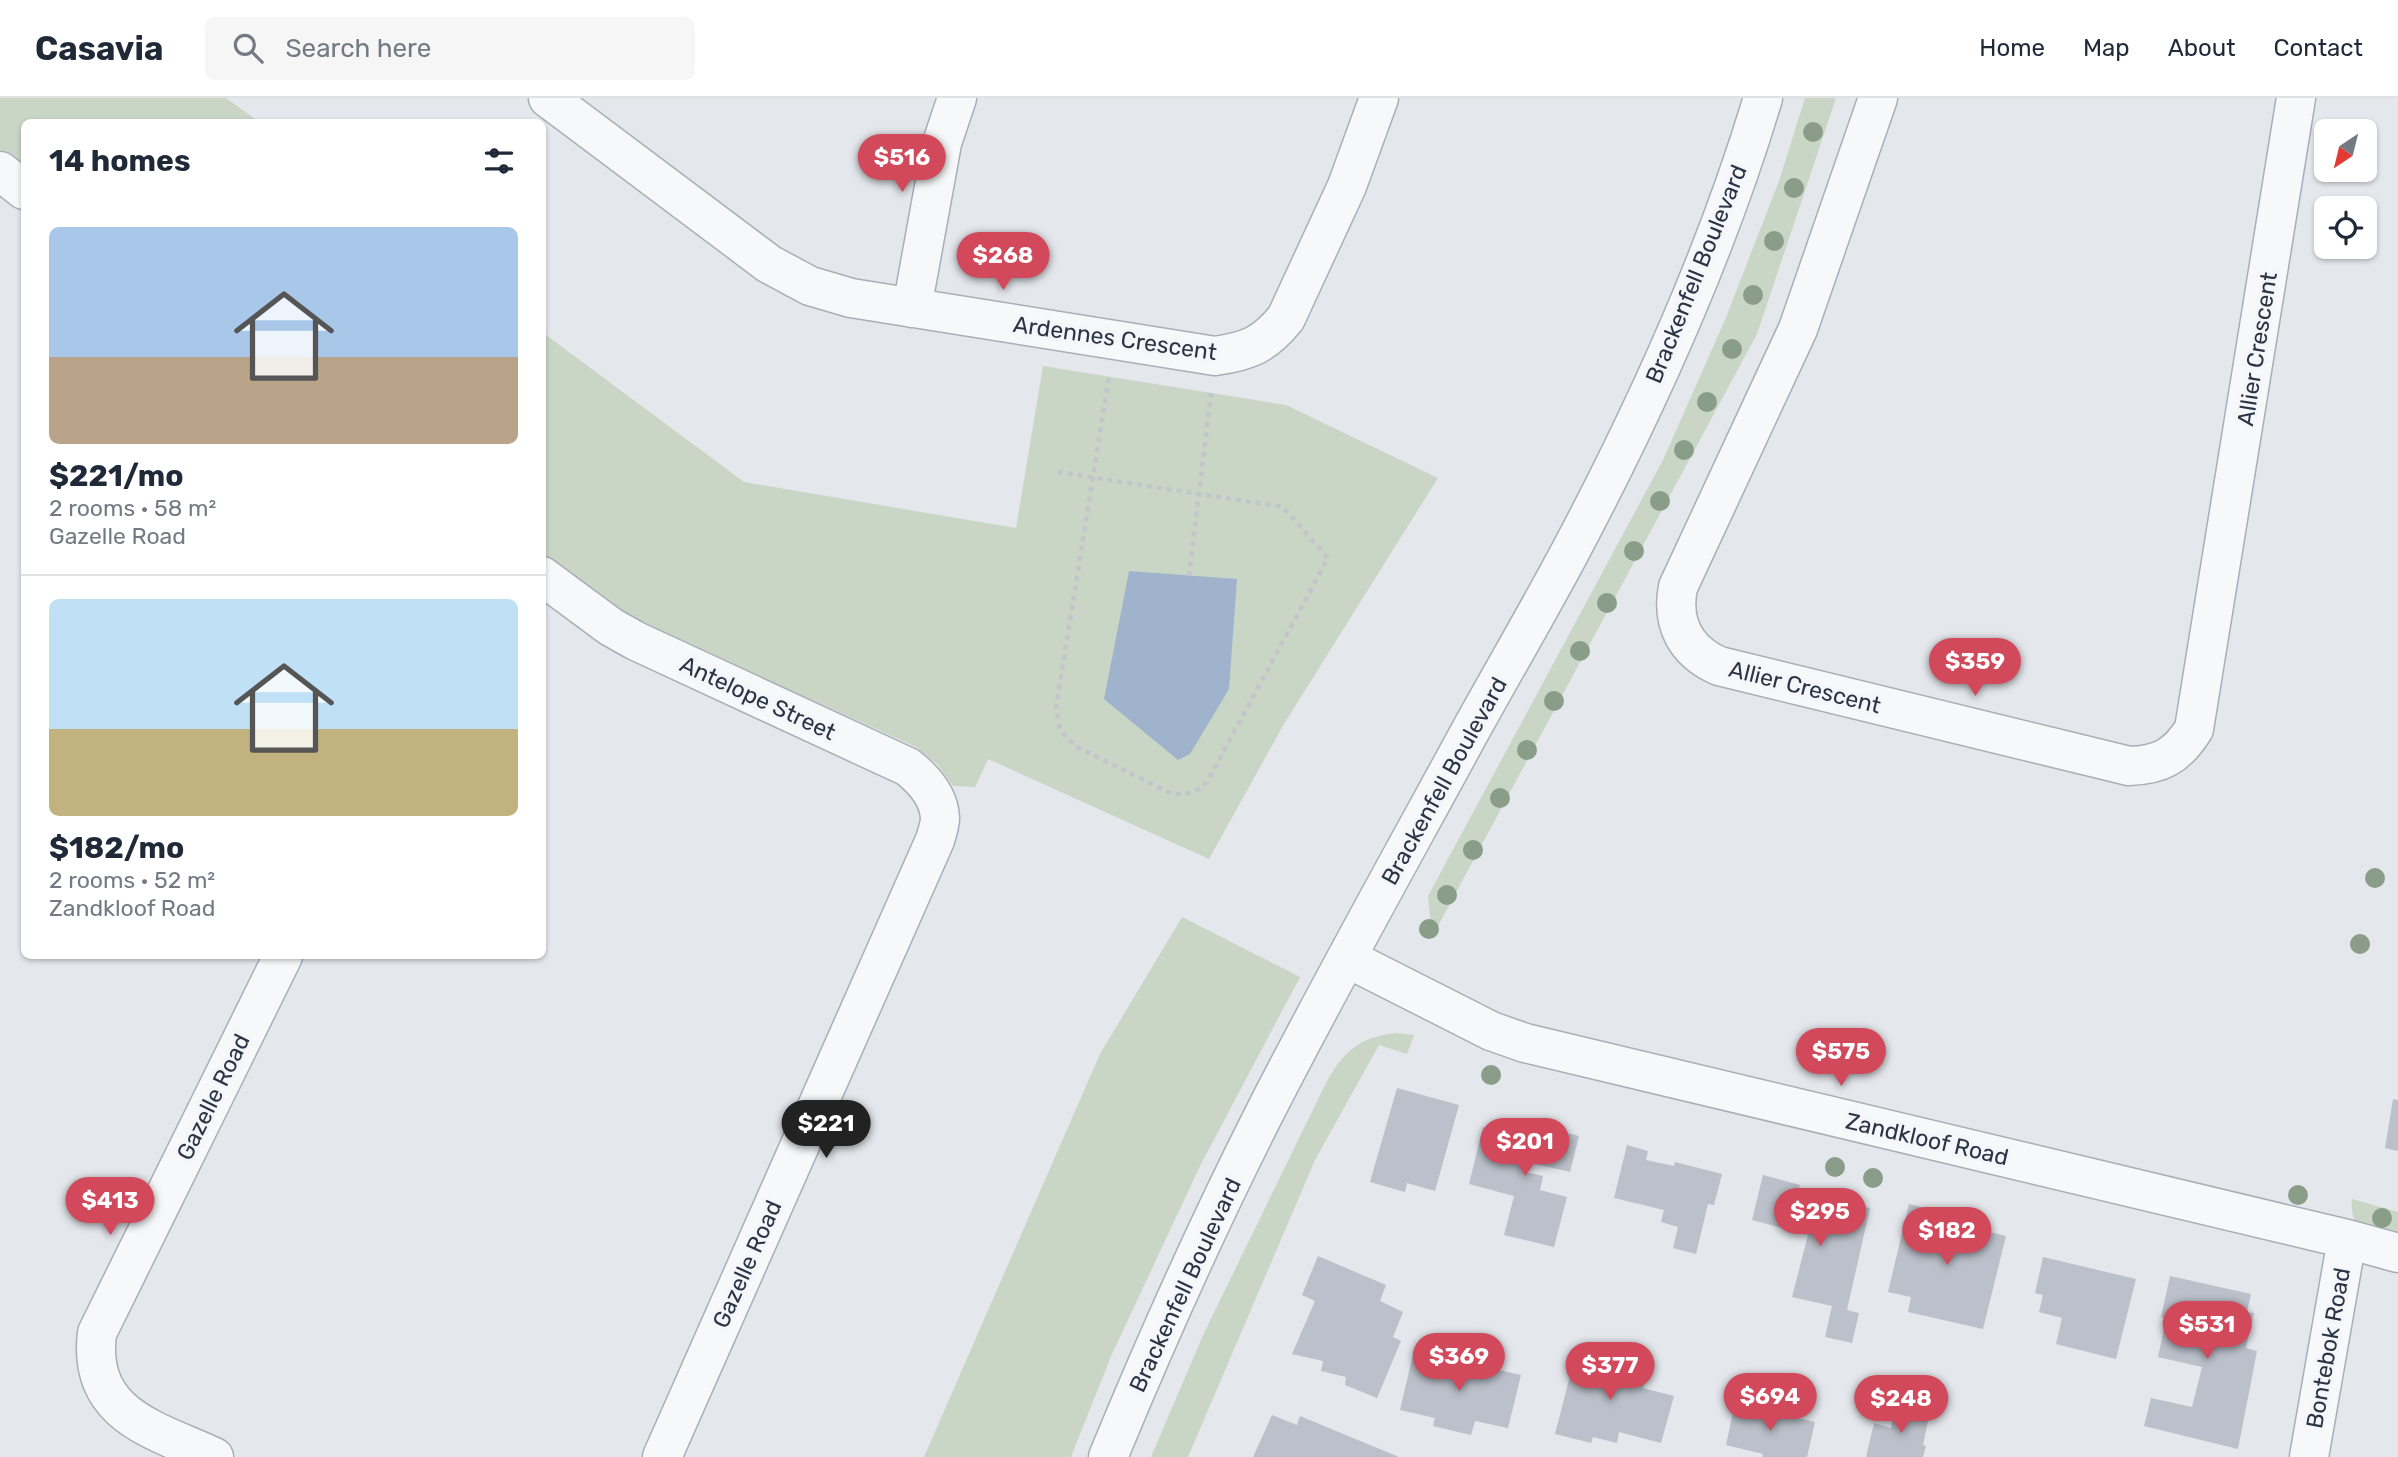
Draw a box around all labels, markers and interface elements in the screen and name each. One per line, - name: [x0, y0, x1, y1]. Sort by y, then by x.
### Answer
- search box: [205, 17, 695, 80]
- text: Casavia: [35, 29, 163, 68]
- icon: search: [229, 29, 267, 67]
- text: Search here: [285, 33, 431, 64]
- text: Home: [1979, 34, 2045, 62]
- text: Map: [2083, 34, 2130, 62]
- text: About: [2168, 34, 2236, 62]
- text: Contact: [2274, 34, 2363, 62]
- north arrow: [2314, 119, 2376, 182]
- map controls: [2314, 119, 2377, 259]
- pin: $516: [861, 134, 943, 194]
- icon: filters: [480, 142, 518, 180]
- text: 14 homes: [49, 143, 191, 179]
- text: $516: [874, 143, 930, 171]
- street label: Brackenfell Boulevard: [1639, 161, 1753, 387]
- button: locate: [2314, 196, 2377, 259]
- pin: $268: [962, 232, 1044, 292]
- text: $268: [973, 241, 1033, 269]
- street label: Allier Crescent: [2231, 270, 2283, 428]
- icon: home: [221, 273, 347, 399]
- street label: Ardennes Crescent: [1011, 310, 1219, 366]
- text: $221/mo: [49, 458, 184, 494]
- text: 2 rooms · 58 m²: [49, 494, 216, 522]
- text: Gazelle Road: [49, 522, 186, 550]
- pin: $359: [1934, 638, 2016, 698]
- icon: home: [221, 645, 347, 771]
- text: $359: [1945, 647, 2005, 675]
- street label: Antelope Street: [676, 650, 840, 746]
- street label: Allier Crescent: [1726, 655, 1884, 719]
- street label: Brackenfell Boulevard: [1375, 672, 1513, 890]
- text: $182/mo: [49, 830, 184, 866]
- text: 2 rooms · 52 m²: [49, 866, 215, 894]
- text: Zandkloof Road: [49, 894, 215, 922]
- pin: $575: [1800, 1028, 1882, 1088]
- street label: Gazelle Road: [170, 1029, 256, 1165]
- text: $575: [1812, 1037, 1870, 1065]
- pin: $221: [785, 1100, 867, 1160]
- street label: Zandkloof Road: [1843, 1107, 2011, 1171]
- text: $221: [798, 1109, 854, 1137]
- pin: $201: [1484, 1118, 1566, 1178]
- text: $201: [1496, 1127, 1554, 1155]
- street label: Brackenfell Boulevard: [1123, 1173, 1247, 1397]
- pin: $413: [69, 1178, 151, 1237]
- text: $413: [81, 1186, 139, 1214]
- pin: $295: [1779, 1188, 1861, 1248]
- street label: Gazelle Road: [706, 1196, 788, 1332]
- text: $295: [1790, 1197, 1850, 1225]
- pin: $182: [1906, 1208, 1988, 1267]
- text: $182: [1918, 1216, 1976, 1244]
- street label: Bontebok Road: [2300, 1265, 2356, 1431]
- pin: $531: [2166, 1302, 2248, 1361]
- text: $531: [2179, 1310, 2235, 1338]
- pin: $369: [1418, 1334, 1500, 1393]
- text: $369: [1429, 1342, 1489, 1370]
- pin: $377: [1569, 1342, 1651, 1402]
- text: $377: [1582, 1351, 1638, 1379]
- pin: $694: [1729, 1374, 1811, 1433]
- pin: $248: [1860, 1376, 1942, 1435]
- text: $694: [1740, 1382, 1800, 1410]
- text: $248: [1870, 1384, 1932, 1412]

